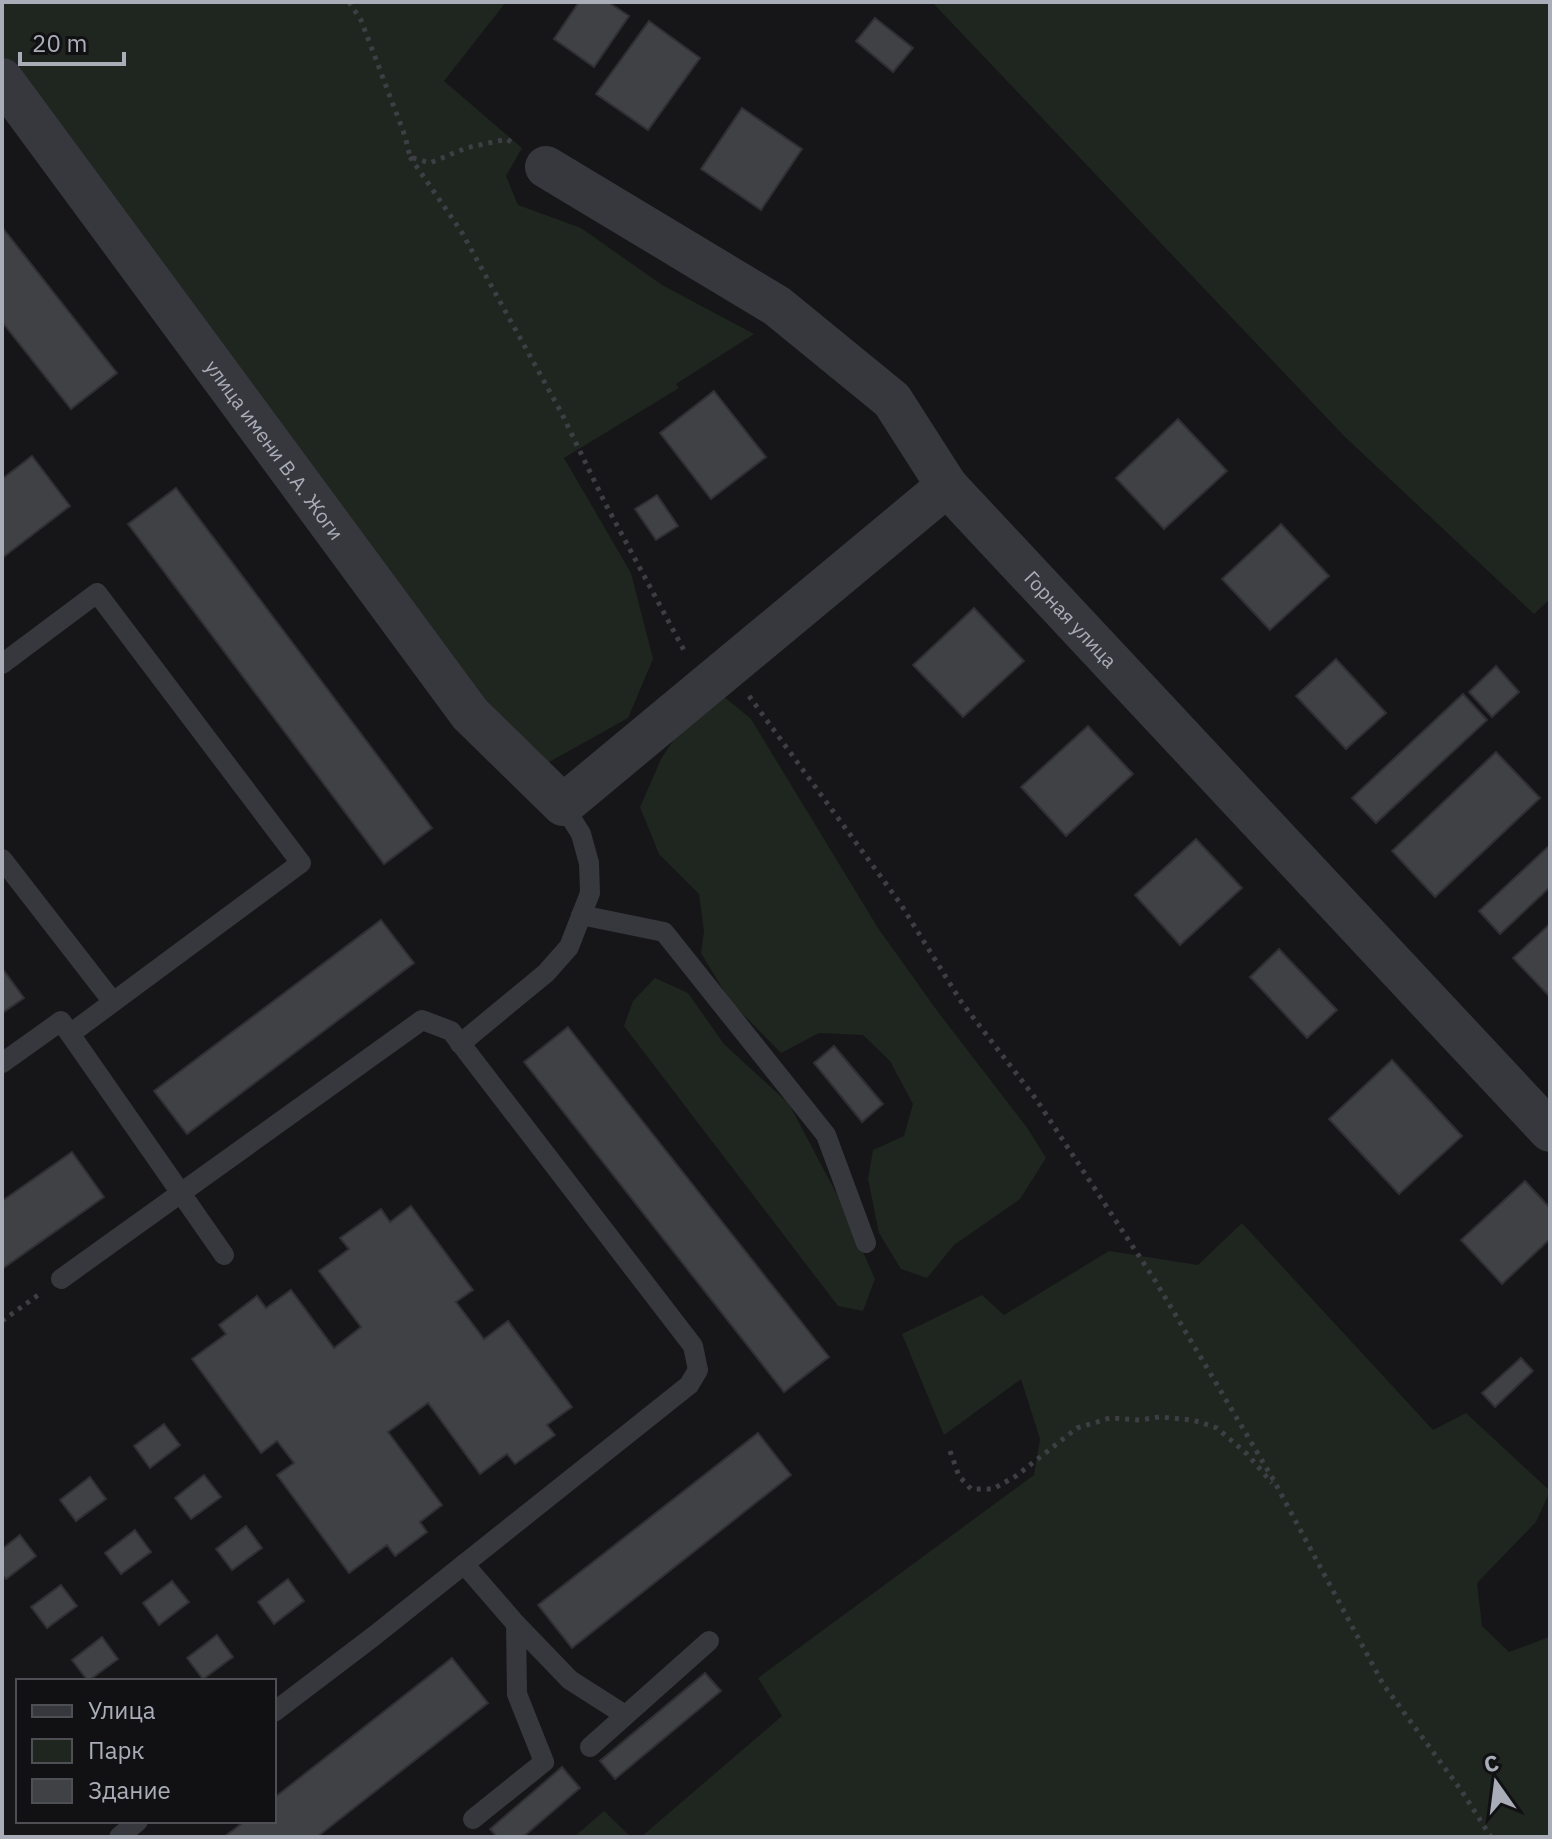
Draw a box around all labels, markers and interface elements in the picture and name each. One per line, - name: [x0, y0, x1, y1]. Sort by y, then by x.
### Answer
- scale bar: [20, 16, 124, 66]
- text: 20 m: [32, 27, 87, 59]
- street label: улица имени В.А. Жоги: [199, 354, 350, 545]
- street label: Горная улица: [1019, 564, 1124, 674]
- legend: [16, 1679, 276, 1823]
- text: Улица: [88, 1694, 156, 1726]
- text: Парк: [88, 1734, 145, 1766]
- north arrow: [1456, 1743, 1536, 1823]
- text: С: [1481, 1747, 1501, 1779]
- text: Здание: [88, 1774, 171, 1806]

